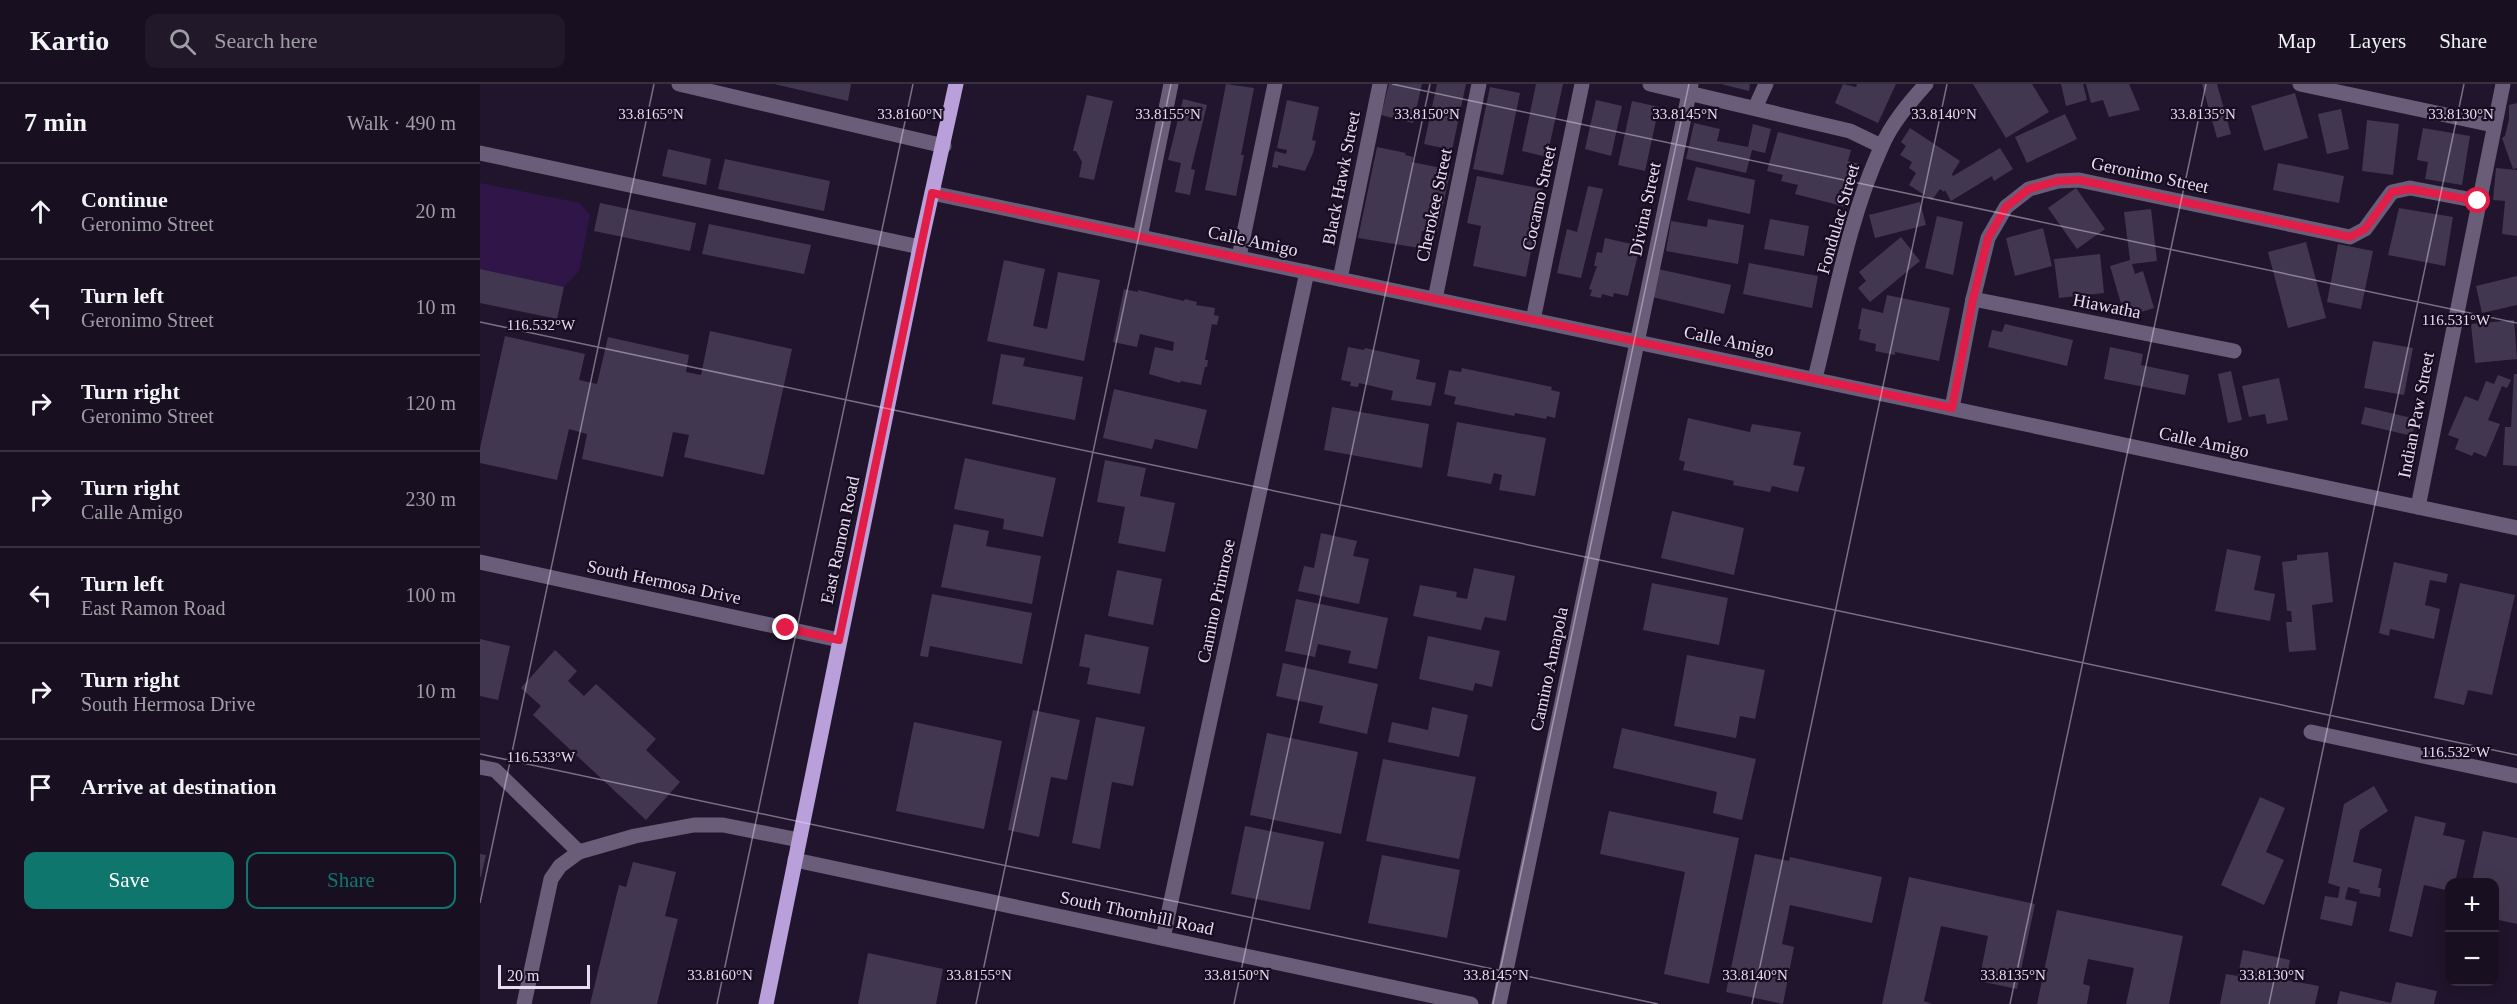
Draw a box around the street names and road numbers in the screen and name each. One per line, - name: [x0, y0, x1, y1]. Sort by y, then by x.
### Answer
- street label: Black Hawk Street: [1318, 109, 1364, 247]
- street label: Cocamo Street: [1518, 144, 1560, 252]
- street label: Cherokee Street: [1412, 146, 1456, 264]
- street label: Geronimo Street: [2089, 153, 2211, 197]
- street label: Divina Street: [1625, 160, 1665, 258]
- street label: Fondulac Street: [1813, 162, 1863, 276]
- street label: Calle Amigo: [1206, 222, 1300, 260]
- street label: Hiawatha: [2071, 290, 2143, 322]
- street label: Calle Amigo: [1682, 322, 1776, 360]
- street label: Indian Paw Street: [2394, 350, 2438, 480]
- street label: Calle Amigo: [2157, 423, 2251, 461]
- street label: East Ramon Road: [817, 474, 863, 606]
- street label: Camino Primrose: [1193, 537, 1239, 665]
- street label: South Hermosa Drive: [585, 556, 743, 608]
- street label: Camino Amapola: [1526, 605, 1572, 733]
- street label: South Thornhill Road: [1058, 887, 1216, 939]

